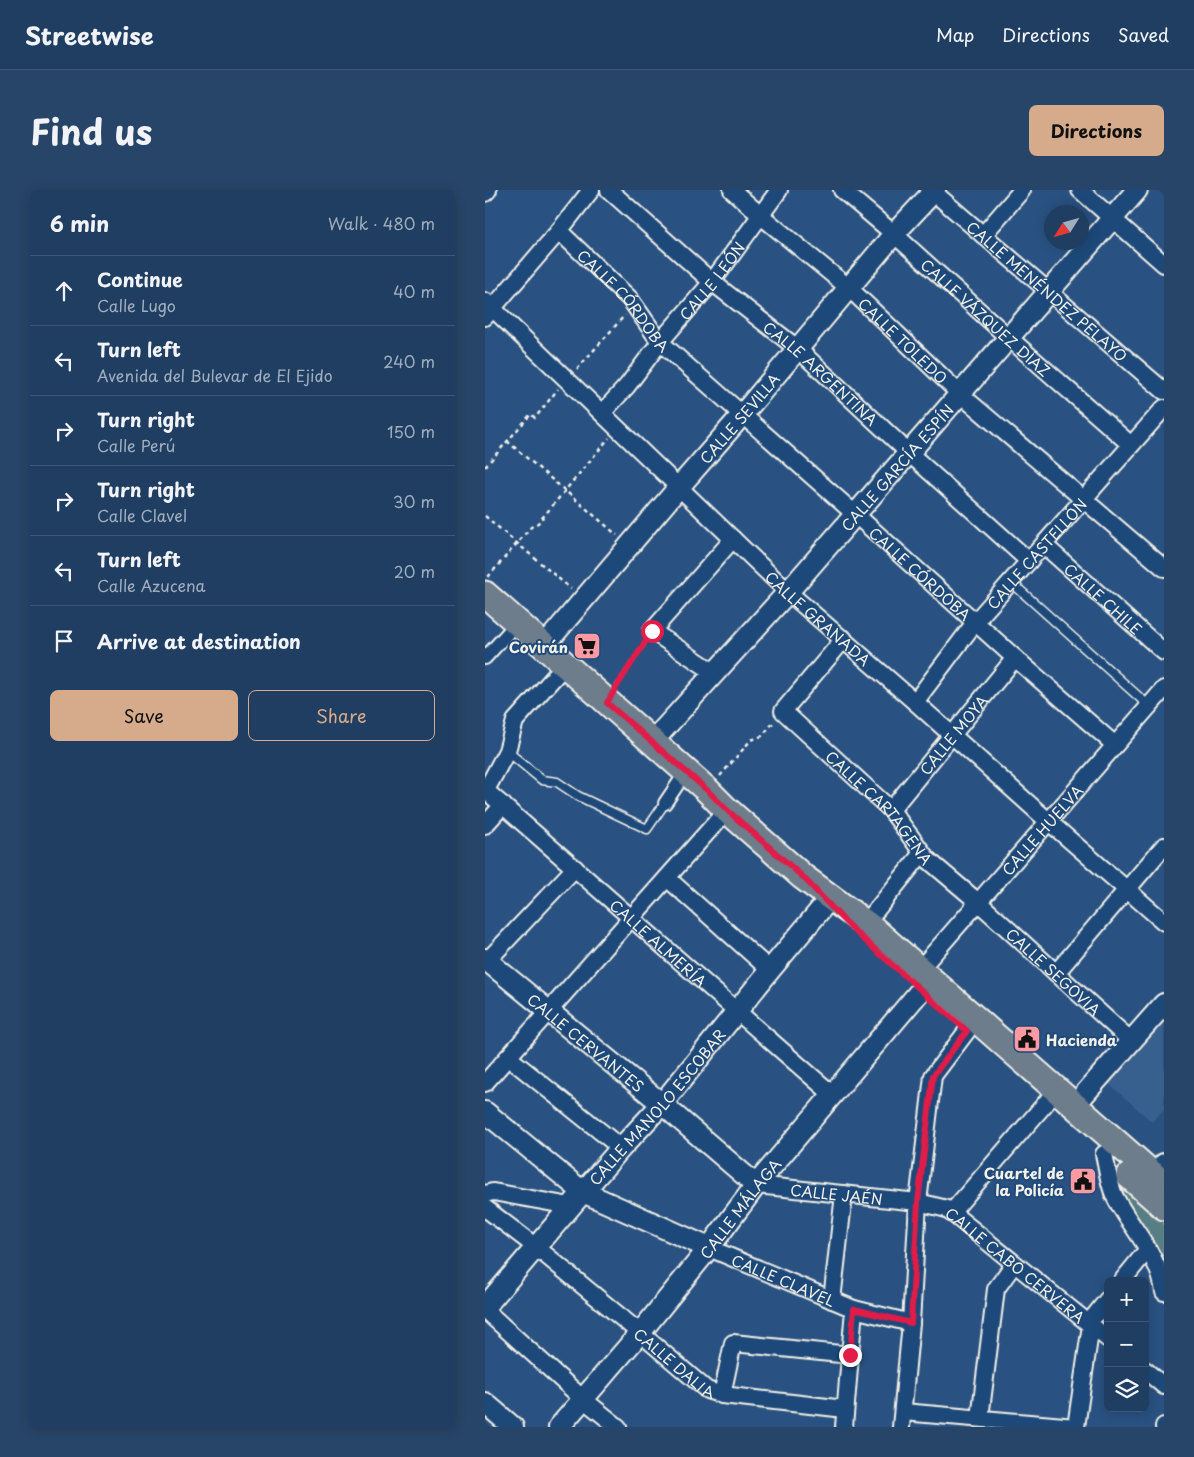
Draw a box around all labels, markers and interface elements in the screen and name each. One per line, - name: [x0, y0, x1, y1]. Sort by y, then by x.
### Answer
- text: Streetwise: [25, 17, 154, 53]
- text: Map: [936, 21, 974, 48]
- text: Directions: [1002, 21, 1090, 48]
- text: Saved: [1118, 21, 1169, 48]
- text: Find us: [30, 104, 152, 157]
- button: Directions: [1029, 105, 1164, 156]
- north arrow: [1044, 205, 1089, 250]
- text: 6 min: [50, 207, 109, 239]
- text: Walk · 480 m: [328, 211, 435, 235]
- street label: CALLE MENÉNDEZ PELAYO: [962, 215, 1133, 367]
- street label: CALLE LEÓN: [673, 236, 750, 325]
- street label: CALLE CÓRDOBA: [573, 243, 675, 357]
- street label: CALLE VÁZQUEZ DÍAZ: [916, 253, 1056, 381]
- text: Continue: [97, 265, 183, 293]
- icon: ahead: [50, 277, 78, 305]
- text: 40 m: [393, 279, 435, 303]
- street label: CALLE TOLEDO: [854, 292, 953, 388]
- text: Calle Lugo: [97, 293, 176, 317]
- street label: CALLE ARGENTINA: [759, 315, 884, 430]
- text: Turn left: [97, 335, 181, 363]
- icon: left: [50, 347, 78, 375]
- text: 240 m: [383, 349, 435, 373]
- text: Avenida del Bulevar de El Ejido: [97, 363, 333, 387]
- street label: CALLE SEVILLA: [693, 368, 784, 468]
- street label: CALLE GARCÍA ESPÍN: [835, 398, 958, 536]
- text: Turn right: [97, 405, 195, 433]
- icon: right: [50, 417, 78, 445]
- text: 150 m: [387, 419, 435, 443]
- text: Calle Perú: [97, 433, 175, 457]
- text: Turn right: [97, 475, 195, 503]
- icon: right: [50, 487, 78, 515]
- text: 30 m: [393, 489, 435, 513]
- street label: CALLE CASTELLÓN: [981, 493, 1091, 614]
- text: Calle Clavel: [97, 503, 187, 527]
- street label: CALLE CÓRDOBA: [864, 521, 977, 625]
- text: Turn left: [97, 545, 181, 573]
- icon: left: [50, 557, 78, 585]
- street label: CALLE CHILE: [1059, 557, 1148, 640]
- text: 20 m: [394, 559, 435, 583]
- street label: CALLE GRANADA: [761, 565, 876, 671]
- text: Calle Azucena: [97, 573, 206, 597]
- route start: [641, 620, 664, 643]
- icon: arrive: [50, 627, 78, 655]
- text: Arrive at destination: [97, 627, 301, 655]
- supermarket icon: Covirán: [572, 631, 602, 661]
- place label: Covirán: [509, 635, 568, 658]
- street label: CALLE MOYA: [913, 689, 993, 779]
- button: Save: [50, 690, 238, 741]
- button: Share: [248, 690, 435, 741]
- street label: CALLE CARTAGENA: [821, 744, 939, 869]
- street label: CALLE HUELVA: [996, 779, 1088, 880]
- street label: CALLE ALMERÍA: [605, 893, 712, 991]
- street label: CALLE SEGOVIA: [1001, 922, 1107, 1020]
- street label: CALLE CERVANTES: [523, 987, 650, 1097]
- street label: CALLE MANOLO ESCOBAR: [583, 1023, 730, 1190]
- public building icon: Hacienda: [1012, 1024, 1042, 1054]
- place label: Hacienda: [1046, 1028, 1118, 1051]
- street label: CALLE MÁLAGA: [693, 1153, 786, 1263]
- place label: Cuartel de la Policía: [984, 1161, 1064, 1201]
- public building icon: Cuartel de la Policía: [1068, 1166, 1098, 1196]
- street label: CALLE JAÉN: [789, 1177, 884, 1210]
- street label: CALLE CABO CERVERA: [941, 1201, 1090, 1328]
- street label: CALLE CLAVEL: [728, 1247, 839, 1311]
- map controls: [1104, 1277, 1149, 1412]
- button: +: [1104, 1277, 1149, 1322]
- street label: CALLE DALIA: [629, 1322, 718, 1403]
- button: −: [1104, 1322, 1149, 1367]
- route end: [839, 1344, 862, 1367]
- button: layers: [1104, 1367, 1149, 1412]

